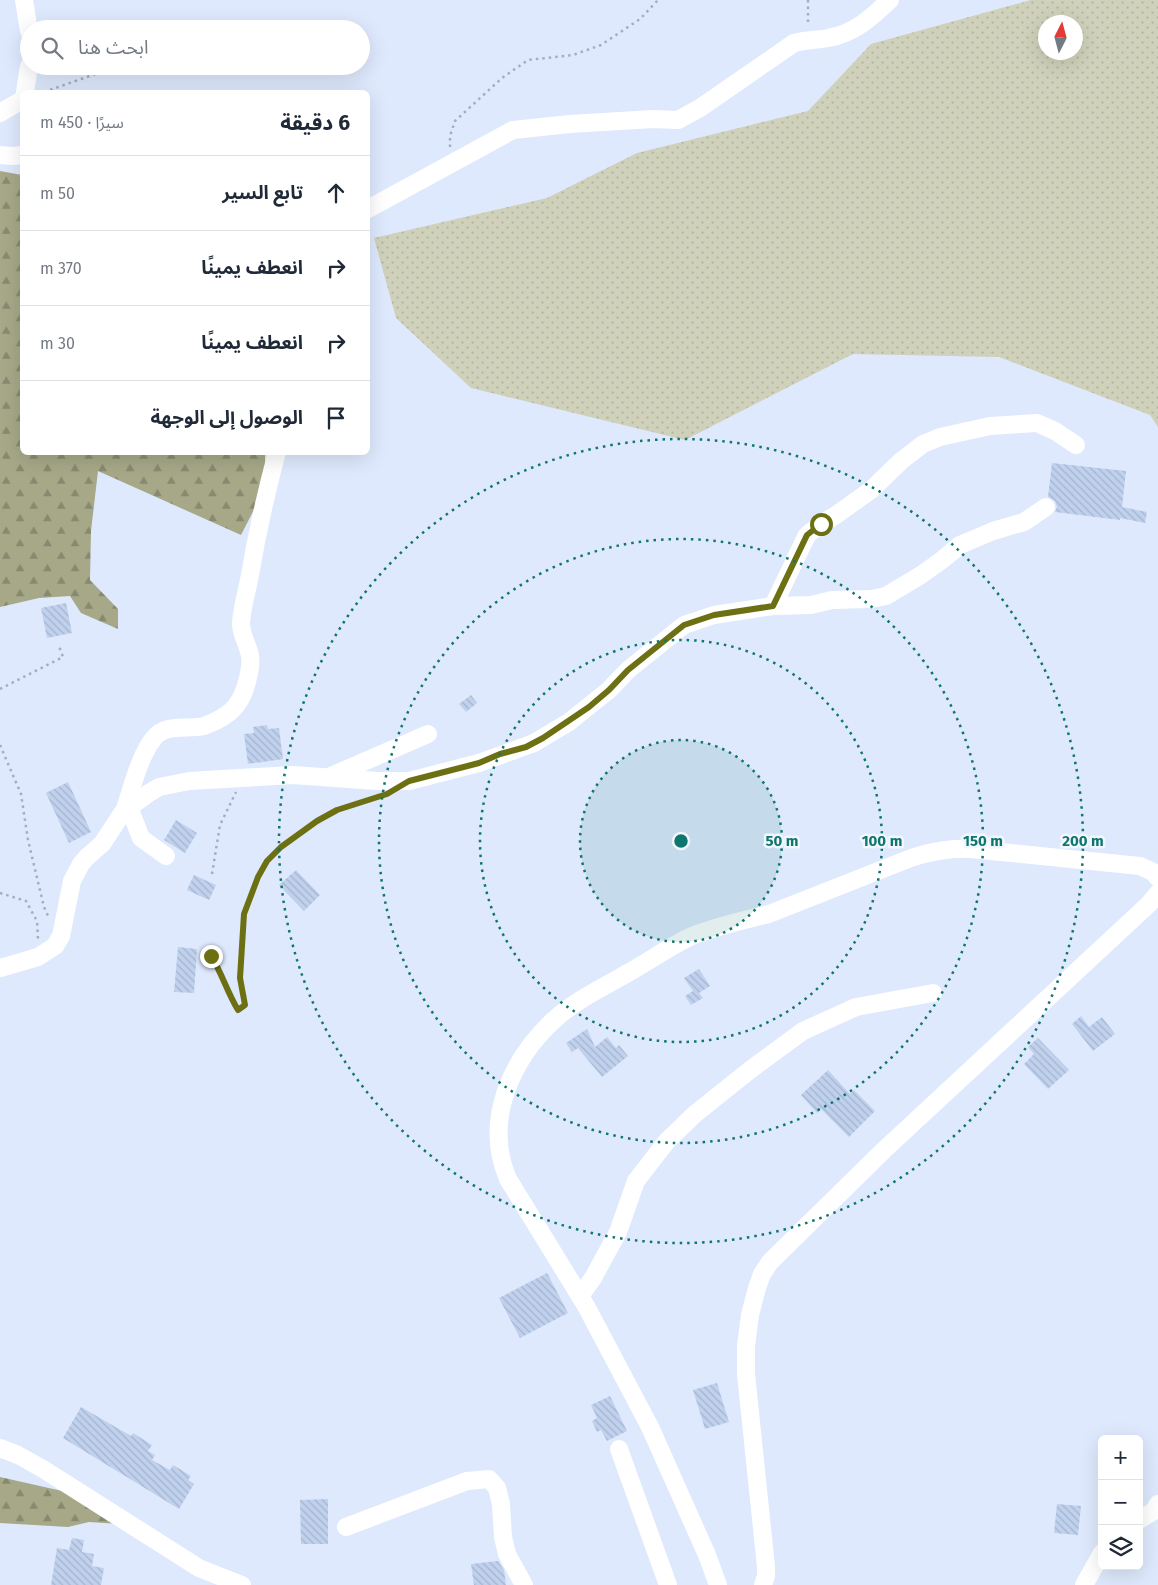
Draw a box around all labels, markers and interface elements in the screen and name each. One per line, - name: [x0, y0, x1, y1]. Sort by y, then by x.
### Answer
- north arrow: [1038, 15, 1083, 60]
- search box: [20, 20, 370, 75]
- icon: search: [38, 34, 66, 62]
- text: ابحث هنا: [78, 36, 149, 59]
- text: 6 دقيقة: [280, 110, 350, 136]
- text: سيرًا · 450 m: [40, 113, 124, 132]
- icon: ahead: [322, 179, 350, 207]
- text: تابع السير: [222, 181, 303, 204]
- text: 50 m: [40, 184, 75, 203]
- icon: right: [322, 254, 350, 282]
- text: انعطف يمينًا: [201, 256, 303, 279]
- text: 370 m: [40, 259, 82, 278]
- icon: right: [322, 329, 350, 357]
- text: انعطف يمينًا: [201, 331, 303, 354]
- text: 30 m: [40, 334, 75, 353]
- icon: arrive: [322, 404, 350, 432]
- text: الوصول إلى الوجهة: [151, 406, 303, 429]
- route start: [810, 513, 833, 536]
- centre of rings: [672, 832, 690, 850]
- text: 50 m: [765, 832, 799, 850]
- text: 100 m: [862, 832, 902, 850]
- text: 150 m: [963, 832, 1003, 850]
- text: 200 m: [1062, 832, 1104, 850]
- route end: [200, 945, 223, 968]
- map controls: [1098, 1435, 1143, 1570]
- button: +: [1098, 1435, 1143, 1480]
- button: −: [1098, 1480, 1143, 1525]
- button: layers: [1098, 1525, 1143, 1570]

